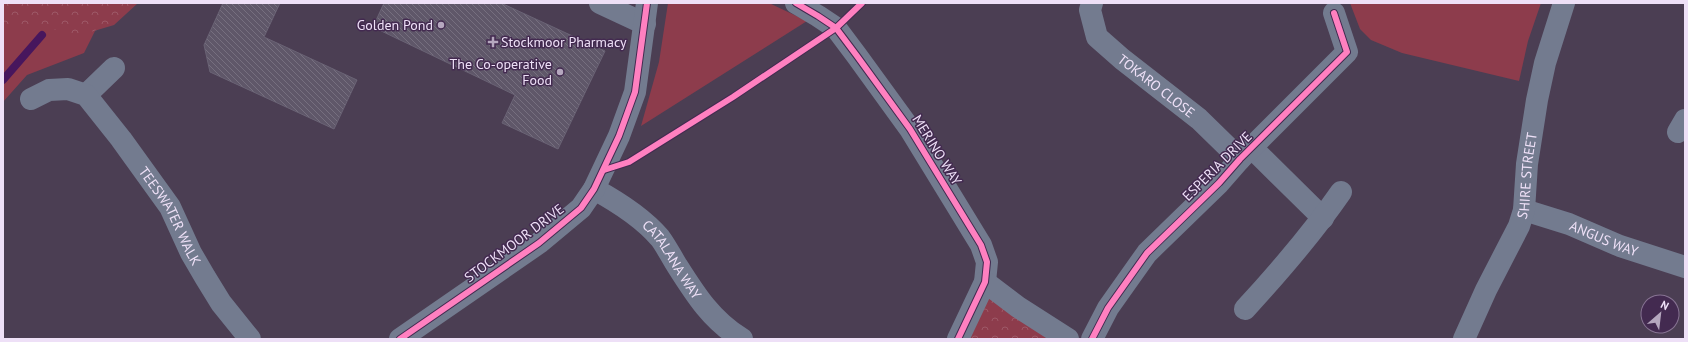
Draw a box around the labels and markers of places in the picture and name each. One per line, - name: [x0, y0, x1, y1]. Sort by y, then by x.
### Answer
- place label: Golden Pond: [357, 16, 433, 34]
- marker: Golden Pond: [436, 20, 446, 30]
- place label: Stockmoor Pharmacy: [501, 33, 627, 51]
- marker: Stockmoor Pharmacy: [488, 37, 498, 47]
- place label: The Co-operative Food: [450, 55, 552, 89]
- marker: The Co-operative Food: [555, 67, 565, 77]

